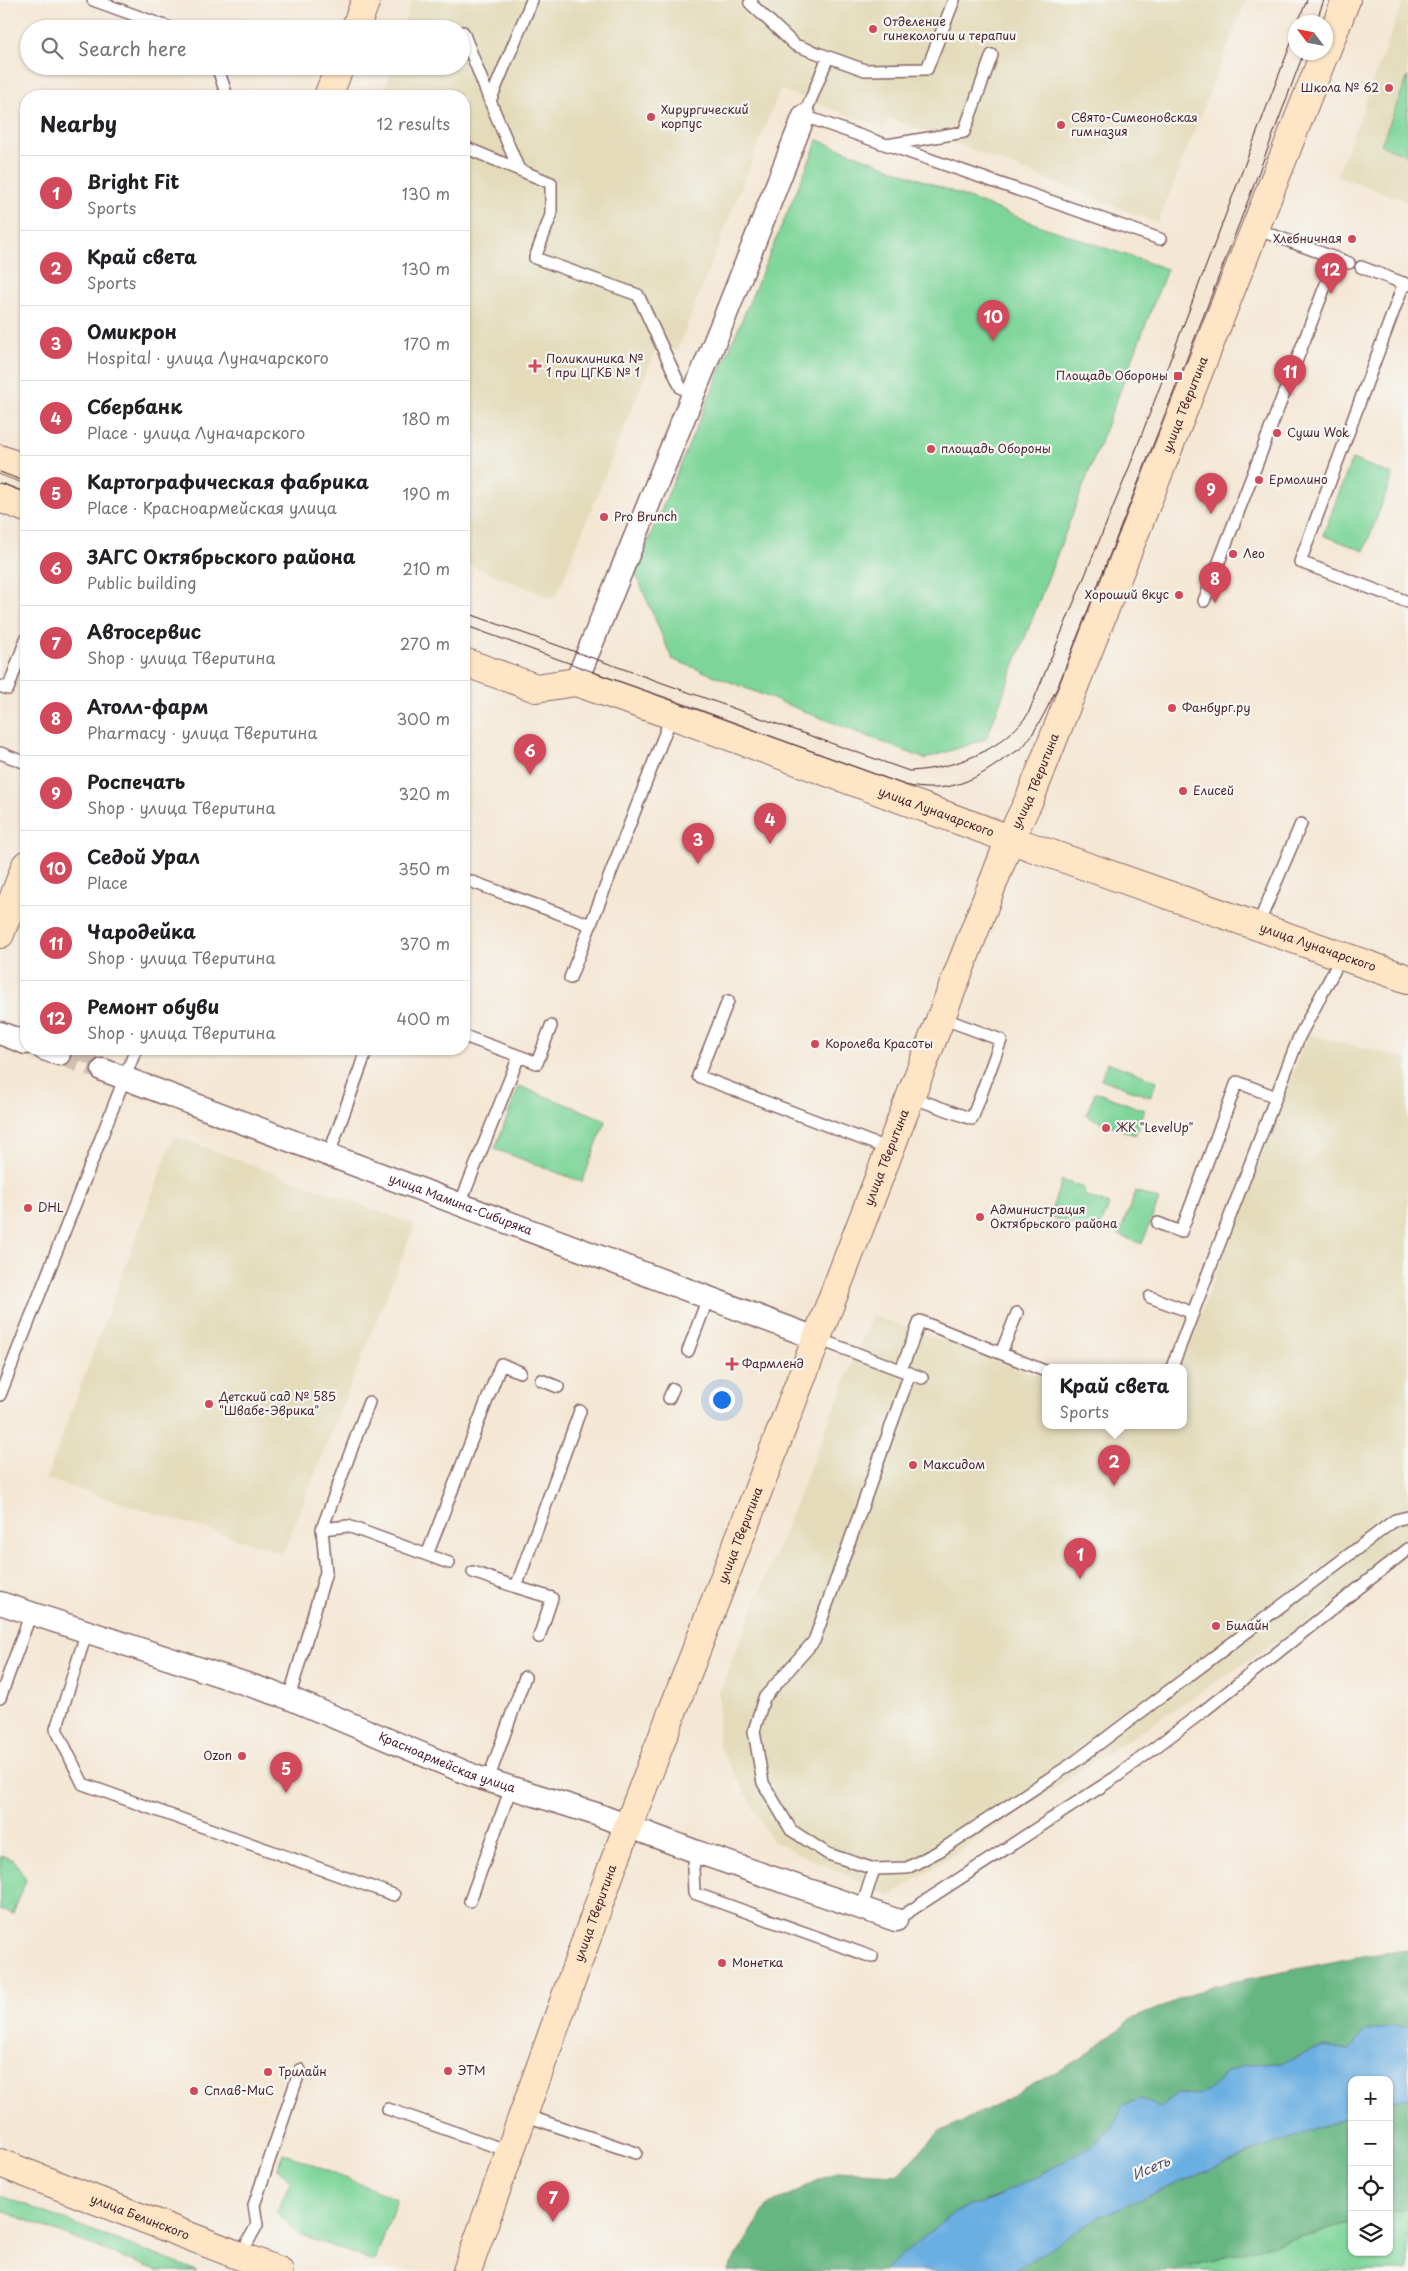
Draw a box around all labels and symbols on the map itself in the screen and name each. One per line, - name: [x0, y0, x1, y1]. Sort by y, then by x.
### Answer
- place label: Отделение гинекологии и терапии: [883, 12, 1016, 44]
- north arrow: [1288, 15, 1333, 60]
- marker: Отделение гинекологии и терапии: [867, 23, 879, 35]
- place label: Школа № 62: [1301, 78, 1379, 96]
- marker: Школа № 62: [1383, 82, 1395, 94]
- place label: Хирургический корпус: [661, 100, 749, 132]
- place label: Свято-Симеоновская гимназия: [1071, 108, 1198, 140]
- marker: Хирургический корпус: [645, 111, 657, 123]
- marker: Свято-Симеоновская гимназия: [1055, 119, 1067, 131]
- place label: Хлебничная: [1273, 229, 1342, 247]
- marker: Хлебничная: [1346, 233, 1358, 245]
- pin: 12: [1315, 253, 1347, 294]
- pin: 10: [977, 300, 1009, 341]
- place label: Поликлиника № 1 при ЦГКБ № 1: [546, 349, 643, 381]
- street label: улица Тверитина: [1157, 353, 1212, 455]
- pin: 11: [1274, 355, 1306, 396]
- marker: Поликлиника № 1 при ЦГКБ № 1: [528, 359, 542, 373]
- place label: Площадь Обороны: [1056, 366, 1168, 384]
- marker: Площадь Обороны: [1172, 370, 1184, 382]
- place label: Суши Wok: [1287, 423, 1350, 441]
- marker: Суши Wok: [1271, 427, 1283, 439]
- place label: площадь Обороны: [941, 439, 1051, 457]
- marker: площадь Обороны: [925, 443, 937, 455]
- place label: Ермолино: [1269, 470, 1328, 488]
- pin: 9: [1195, 473, 1227, 514]
- marker: Ермолино: [1253, 474, 1265, 486]
- place label: Pro Brunch: [614, 507, 677, 525]
- marker: Pro Brunch: [598, 511, 610, 523]
- place label: Лео: [1243, 544, 1265, 562]
- marker: Лео: [1227, 548, 1239, 560]
- pin: 8: [1199, 562, 1231, 603]
- place label: Хороший вкус: [1085, 585, 1169, 603]
- marker: Хороший вкус: [1173, 589, 1185, 601]
- place label: Фанбург.ру: [1182, 698, 1251, 716]
- marker: Фанбург.ру: [1166, 702, 1178, 714]
- street label: улица Тверитина: [1006, 730, 1063, 831]
- pin: 6: [514, 734, 546, 775]
- place label: Елисей: [1193, 781, 1234, 799]
- street label: улица Луначарского: [876, 782, 997, 841]
- marker: Елисей: [1177, 785, 1189, 797]
- pin: 4: [754, 803, 786, 844]
- pin: 3: [682, 823, 714, 864]
- street label: улица Луначарского: [1258, 918, 1379, 975]
- place label: Королева Красоты: [825, 1034, 933, 1052]
- marker: Королева Красоты: [809, 1038, 821, 1050]
- street label: улица Тверитина: [859, 1106, 913, 1208]
- place label: ЖК "LevelUp": [1115, 1118, 1193, 1136]
- marker: ЖК "LevelUp": [1100, 1122, 1112, 1134]
- street label: улица Мамина-Сибиряка: [386, 1168, 536, 1239]
- place label: DHL: [38, 1198, 64, 1216]
- place label: Администрация Октябрьского района: [990, 1200, 1118, 1232]
- marker: DHL: [22, 1202, 34, 1214]
- marker: Администрация Октябрьского района: [974, 1211, 986, 1223]
- place label: Фармленд: [742, 1354, 804, 1372]
- marker: Фармленд: [726, 1358, 738, 1370]
- place label: Детский сад № 585 "Швабе-Эврика": [218, 1387, 336, 1419]
- your location: [709, 1387, 735, 1413]
- marker: Детский сад № 585 "Швабе-Эврика": [203, 1398, 215, 1410]
- pin: 2: [1098, 1445, 1130, 1486]
- place label: Максидом: [923, 1455, 985, 1473]
- marker: Максидом: [907, 1459, 919, 1471]
- street label: улица Тверитина: [713, 1484, 767, 1586]
- pin: 1: [1064, 1538, 1096, 1579]
- place label: Билайн: [1226, 1616, 1269, 1634]
- marker: Билайн: [1210, 1620, 1222, 1632]
- street label: Красноармейская улица: [376, 1727, 518, 1797]
- place label: Ozon: [203, 1746, 232, 1764]
- marker: Ozon: [236, 1750, 248, 1762]
- pin: 5: [270, 1752, 302, 1793]
- street label: улица Тверитина: [569, 1862, 621, 1964]
- place label: Монетка: [732, 1953, 784, 1971]
- marker: Монетка: [716, 1957, 728, 1969]
- place label: ЭТМ: [457, 2061, 485, 2079]
- place label: Трилайн: [278, 2062, 327, 2080]
- marker: ЭТМ: [442, 2065, 454, 2077]
- marker: Трилайн: [262, 2066, 274, 2078]
- place label: Сплав-МиС: [204, 2081, 274, 2099]
- marker: Сплав-МиС: [188, 2085, 200, 2097]
- water label: Исеть: [1129, 2150, 1174, 2185]
- pin: 7: [537, 2181, 569, 2222]
- street label: улица Белинского: [88, 2189, 193, 2244]

